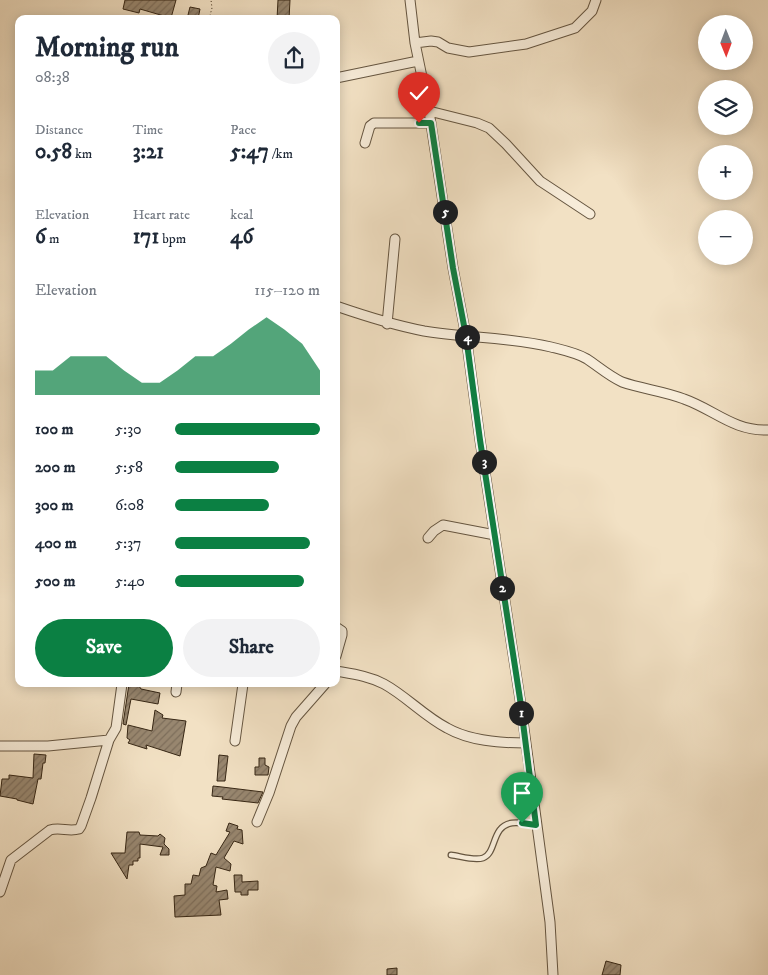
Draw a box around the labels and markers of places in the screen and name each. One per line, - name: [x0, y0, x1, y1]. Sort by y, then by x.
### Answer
- pin: [398, 72, 440, 123]
- pin: 5: [432, 200, 458, 224]
- pin: 4: [454, 324, 480, 350]
- pin: 3: [472, 450, 496, 474]
- pin: 2: [490, 576, 514, 600]
- pin: 1: [508, 700, 534, 726]
- pin: [501, 772, 543, 823]

